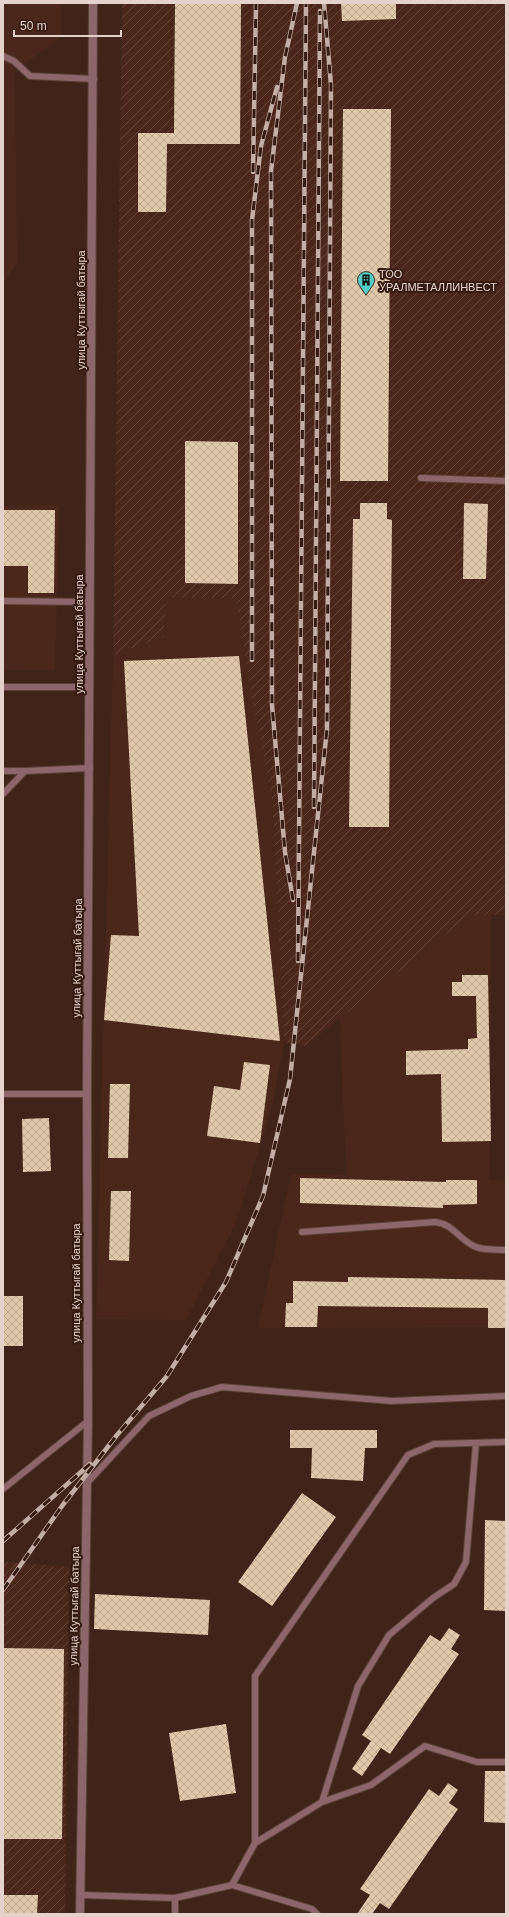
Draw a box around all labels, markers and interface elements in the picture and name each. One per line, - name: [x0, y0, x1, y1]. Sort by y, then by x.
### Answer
- scale bar: [14, 12, 121, 38]
- text: 50 m: [20, 19, 47, 33]
- street label: улица Куттыгай батыра: [75, 249, 87, 370]
- place label: ТОО УРАЛМЕТАЛЛИНВЕСТ: [379, 268, 497, 293]
- building icon: ТОО УРАЛМЕТАЛЛИНВЕСТ: [356, 270, 376, 295]
- street label: улица Куттыгай батыра: [73, 573, 85, 694]
- street label: улица Куттыгай батыра: [70, 897, 84, 1018]
- street label: улица Куттыгай батыра: [70, 1222, 82, 1343]
- street label: улица Куттыгай батыра: [67, 1545, 81, 1666]

